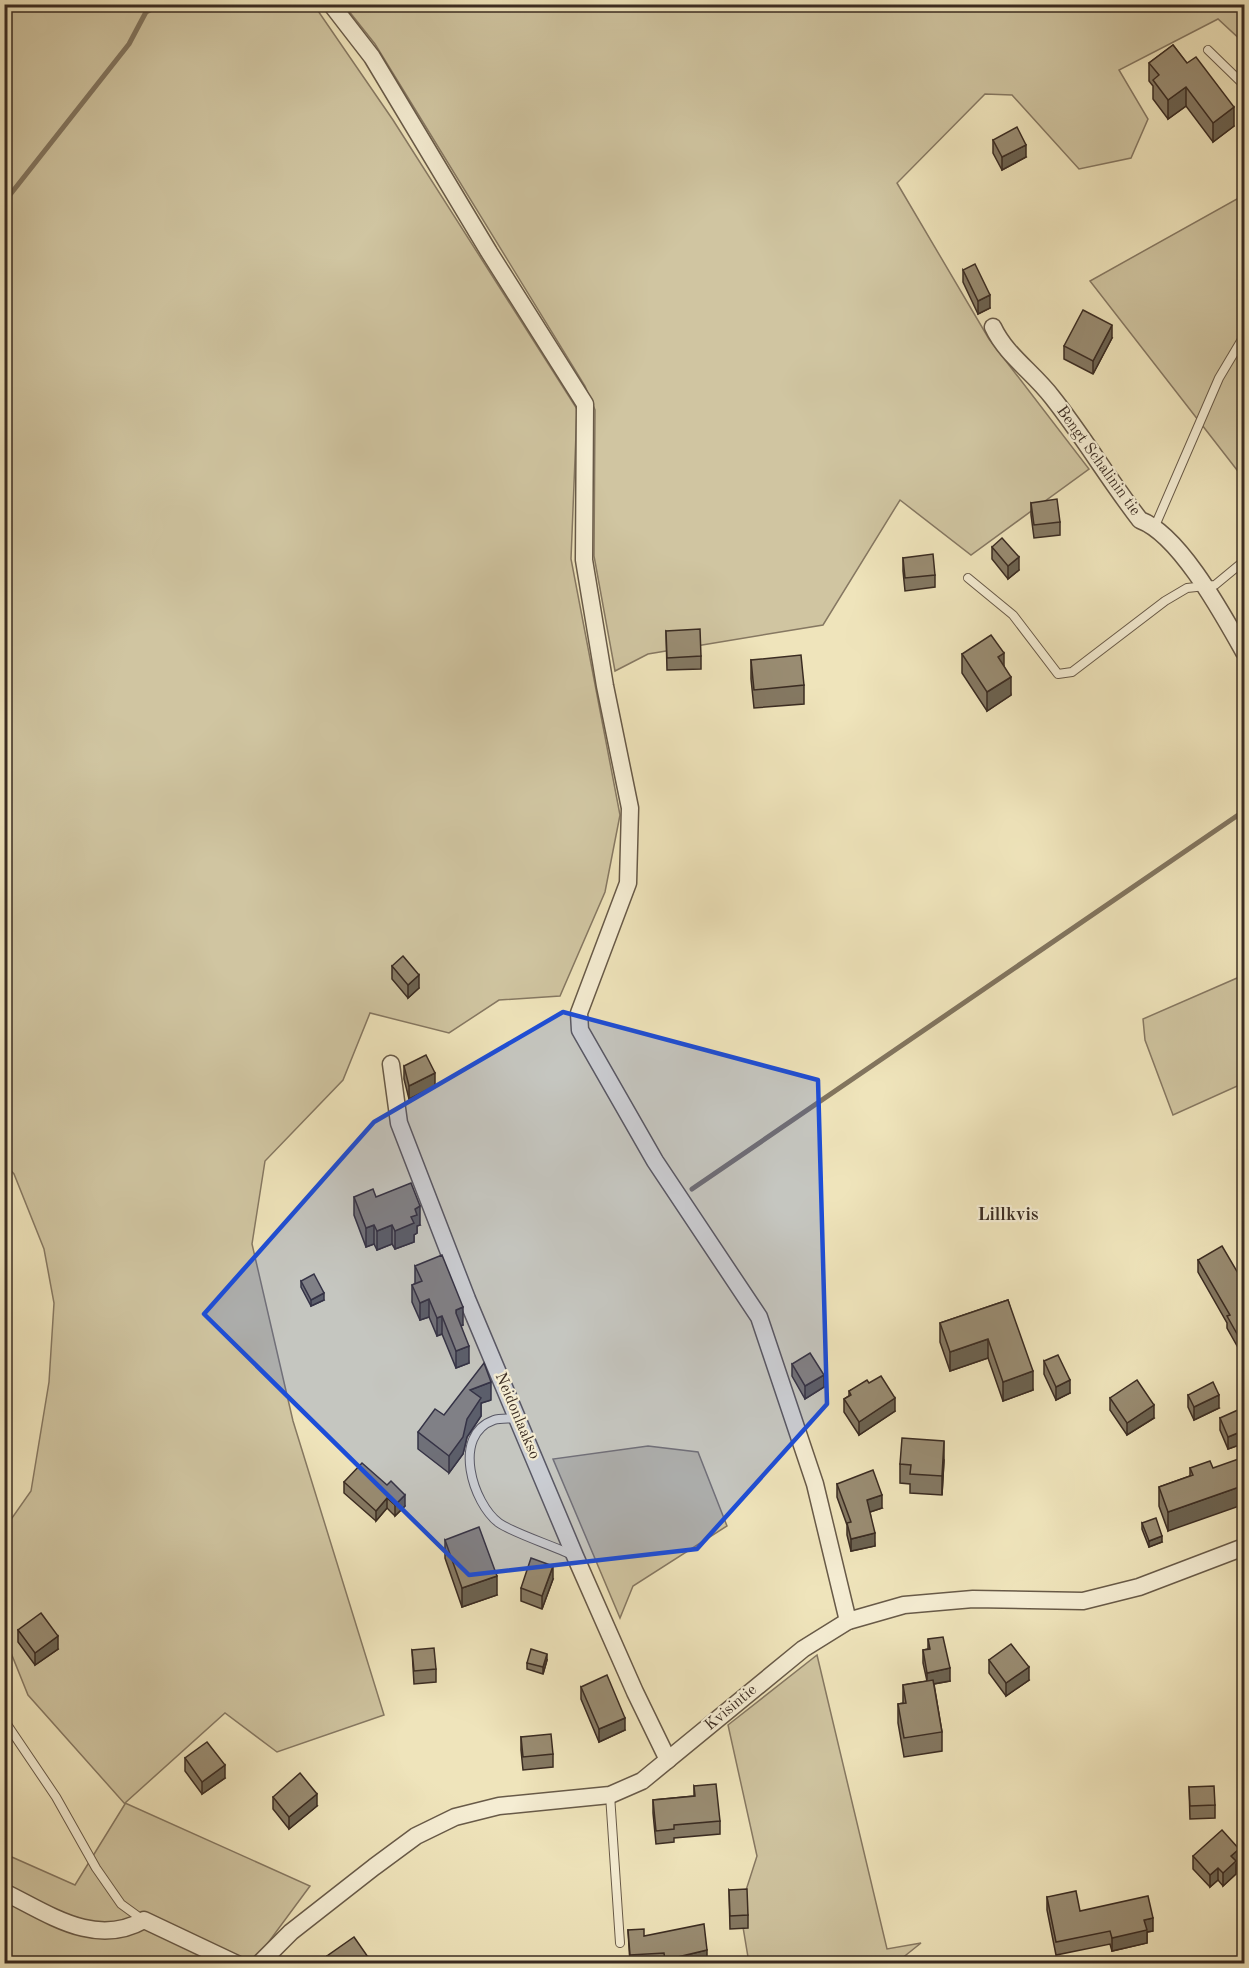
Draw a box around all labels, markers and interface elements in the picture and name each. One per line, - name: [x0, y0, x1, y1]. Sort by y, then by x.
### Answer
- street label: Bengt Schalinin tie: [1053, 403, 1143, 519]
- district label: Lillkvis: [977, 1206, 1039, 1224]
- street label: Neidonlaakso: [492, 1370, 542, 1462]
- street label: Kvisintie: [702, 1682, 760, 1734]

